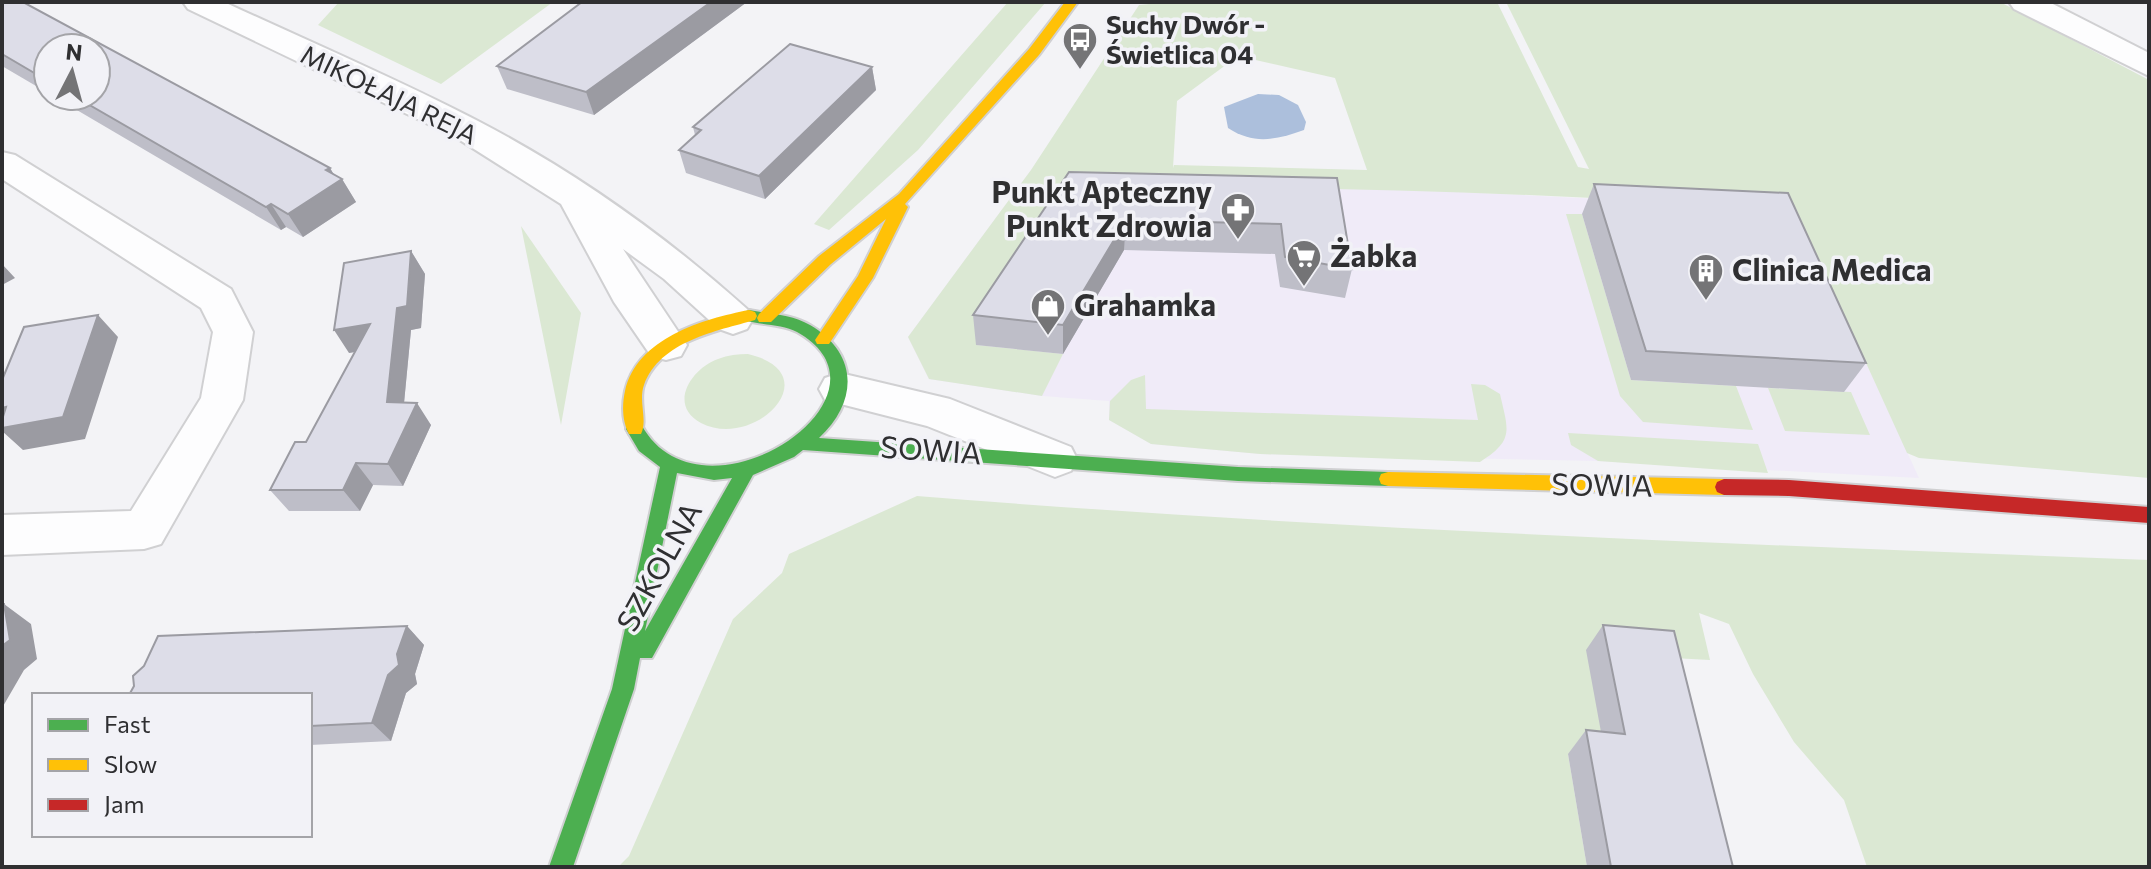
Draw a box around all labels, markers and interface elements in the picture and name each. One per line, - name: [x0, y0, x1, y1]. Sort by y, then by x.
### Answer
- place label: Suchy Dwór - Świetlica 04: [1106, 8, 1265, 69]
- bus stop icon: Suchy Dwór - Świetlica 04: [1061, 21, 1099, 71]
- north arrow: [32, 32, 112, 112]
- text: N: [65, 37, 84, 66]
- street label: MIKOŁAJA REJA: [296, 38, 483, 150]
- place label: Punkt Apteczny Punkt Zdrowia: [991, 172, 1213, 243]
- pharmacy icon: Punkt Apteczny Punkt Zdrowia: [1219, 191, 1257, 241]
- place label: Żabka: [1330, 236, 1417, 273]
- supermarket icon: Żabka: [1285, 238, 1323, 288]
- place label: Clinica Medica: [1732, 250, 1932, 287]
- building icon: Clinica Medica: [1687, 252, 1725, 302]
- place label: Grahamka: [1074, 285, 1216, 322]
- shop icon: Grahamka: [1029, 287, 1067, 337]
- street label: SOWIA: [879, 427, 983, 470]
- street label: SOWIA: [1551, 464, 1653, 503]
- street label: SZKOLNA: [607, 495, 708, 637]
- legend: [32, 693, 312, 837]
- text: Fast: [104, 709, 151, 738]
- text: Slow: [104, 749, 157, 778]
- text: Jam: [104, 789, 144, 818]

